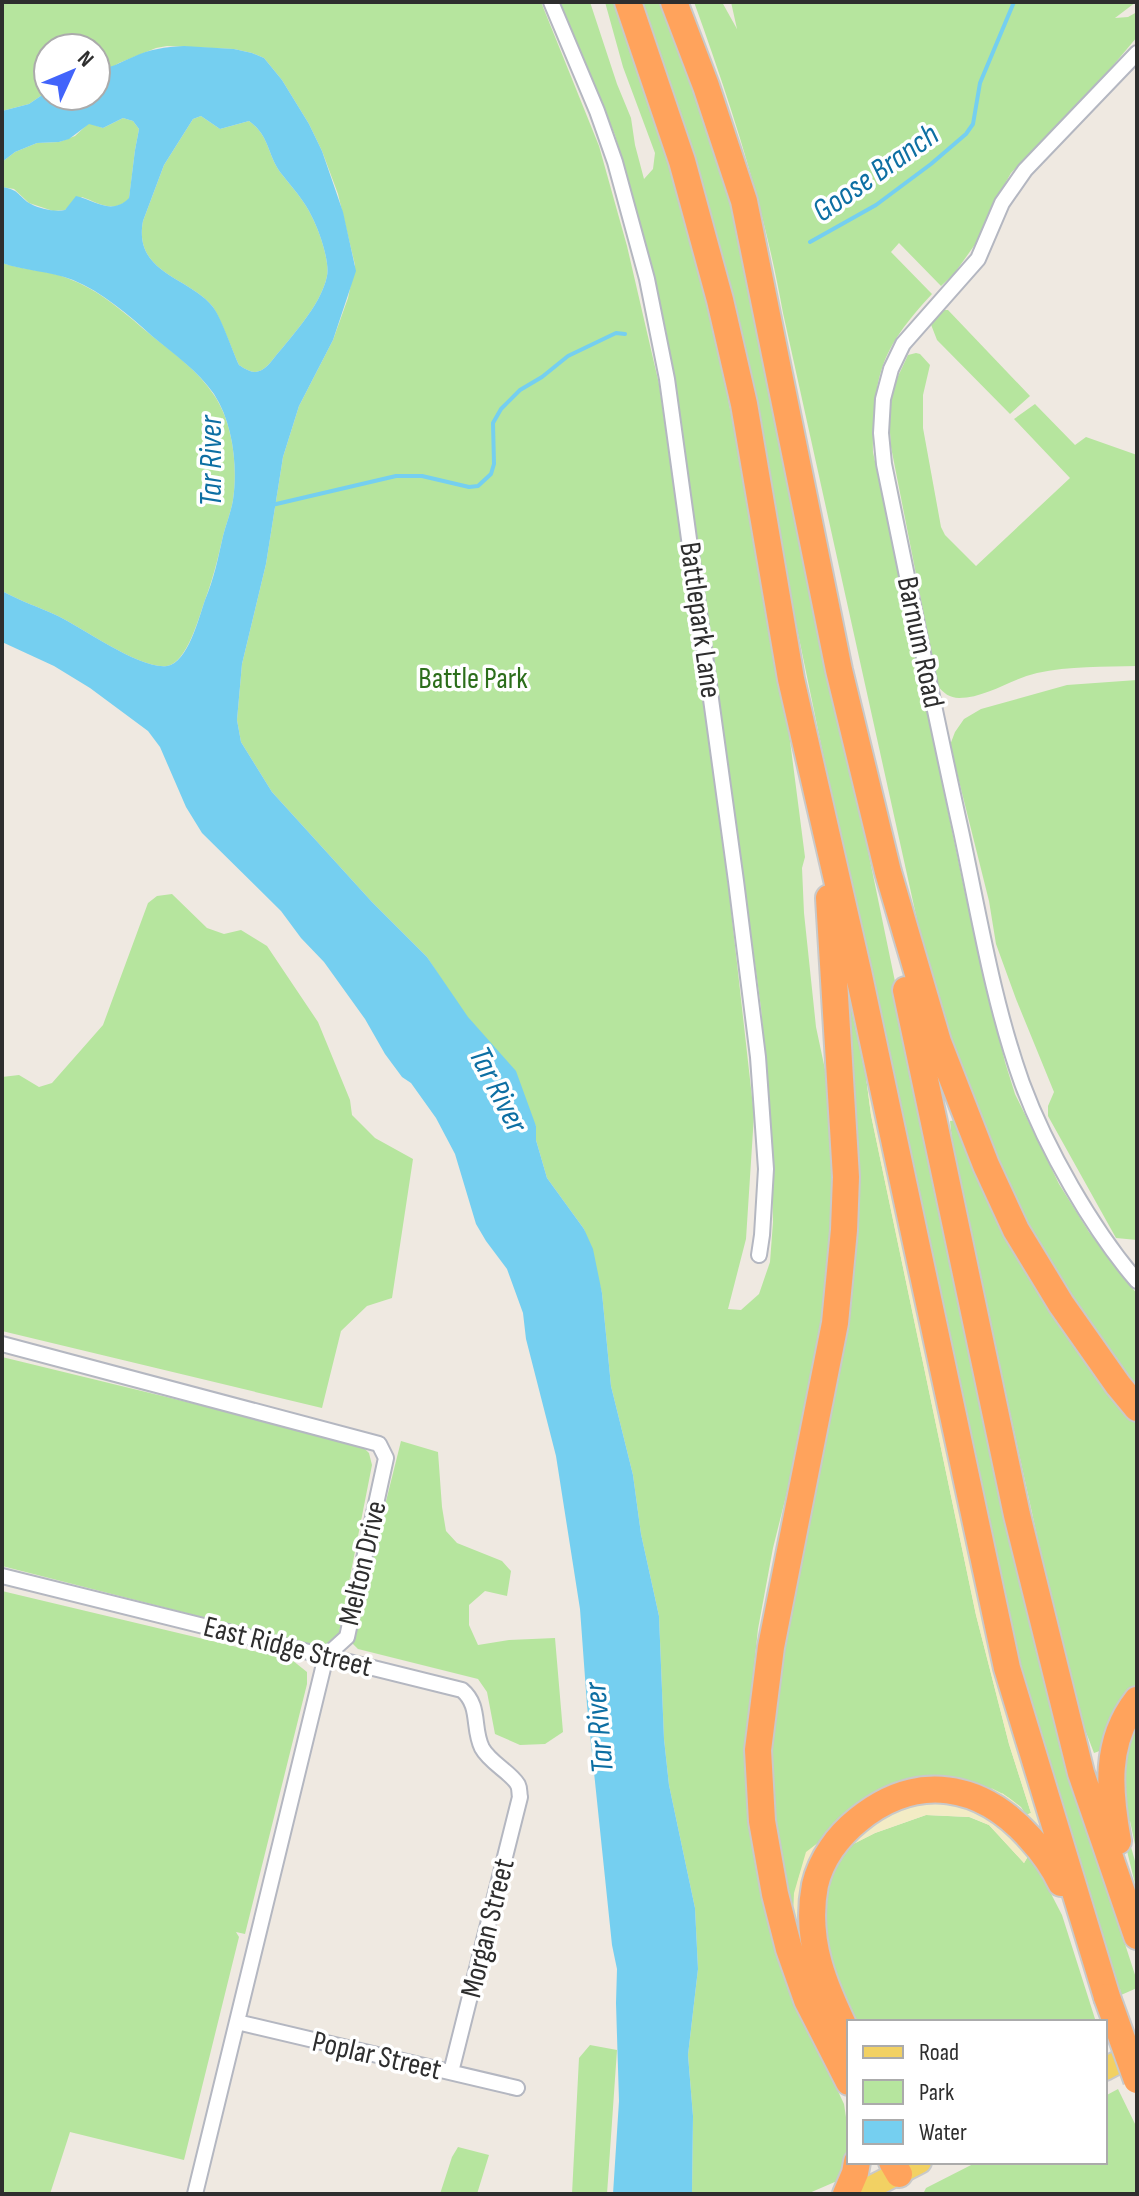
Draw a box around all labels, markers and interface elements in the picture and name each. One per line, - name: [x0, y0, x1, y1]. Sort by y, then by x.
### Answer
- north arrow: [32, 32, 112, 112]
- text: N: [72, 46, 99, 73]
- water label: Goose Branch: [805, 116, 947, 231]
- water label: Tar River: [192, 414, 231, 507]
- street label: Battlepark Lane: [671, 540, 729, 700]
- street label: Barnum Road: [889, 573, 951, 711]
- park label: Battle Park: [418, 661, 528, 697]
- water label: Tar River: [460, 1040, 536, 1140]
- street label: Melton Drive: [331, 1497, 395, 1629]
- street label: East Ridge Street: [200, 1609, 376, 1685]
- water label: Tar River: [576, 1680, 623, 1775]
- street label: Morgan Street: [453, 1855, 523, 2002]
- legend: [847, 2020, 1107, 2164]
- street label: Poplar Street: [309, 2024, 445, 2088]
- text: Road: [919, 2038, 959, 2067]
- text: Park: [919, 2078, 954, 2107]
- text: Water: [919, 2118, 967, 2147]

